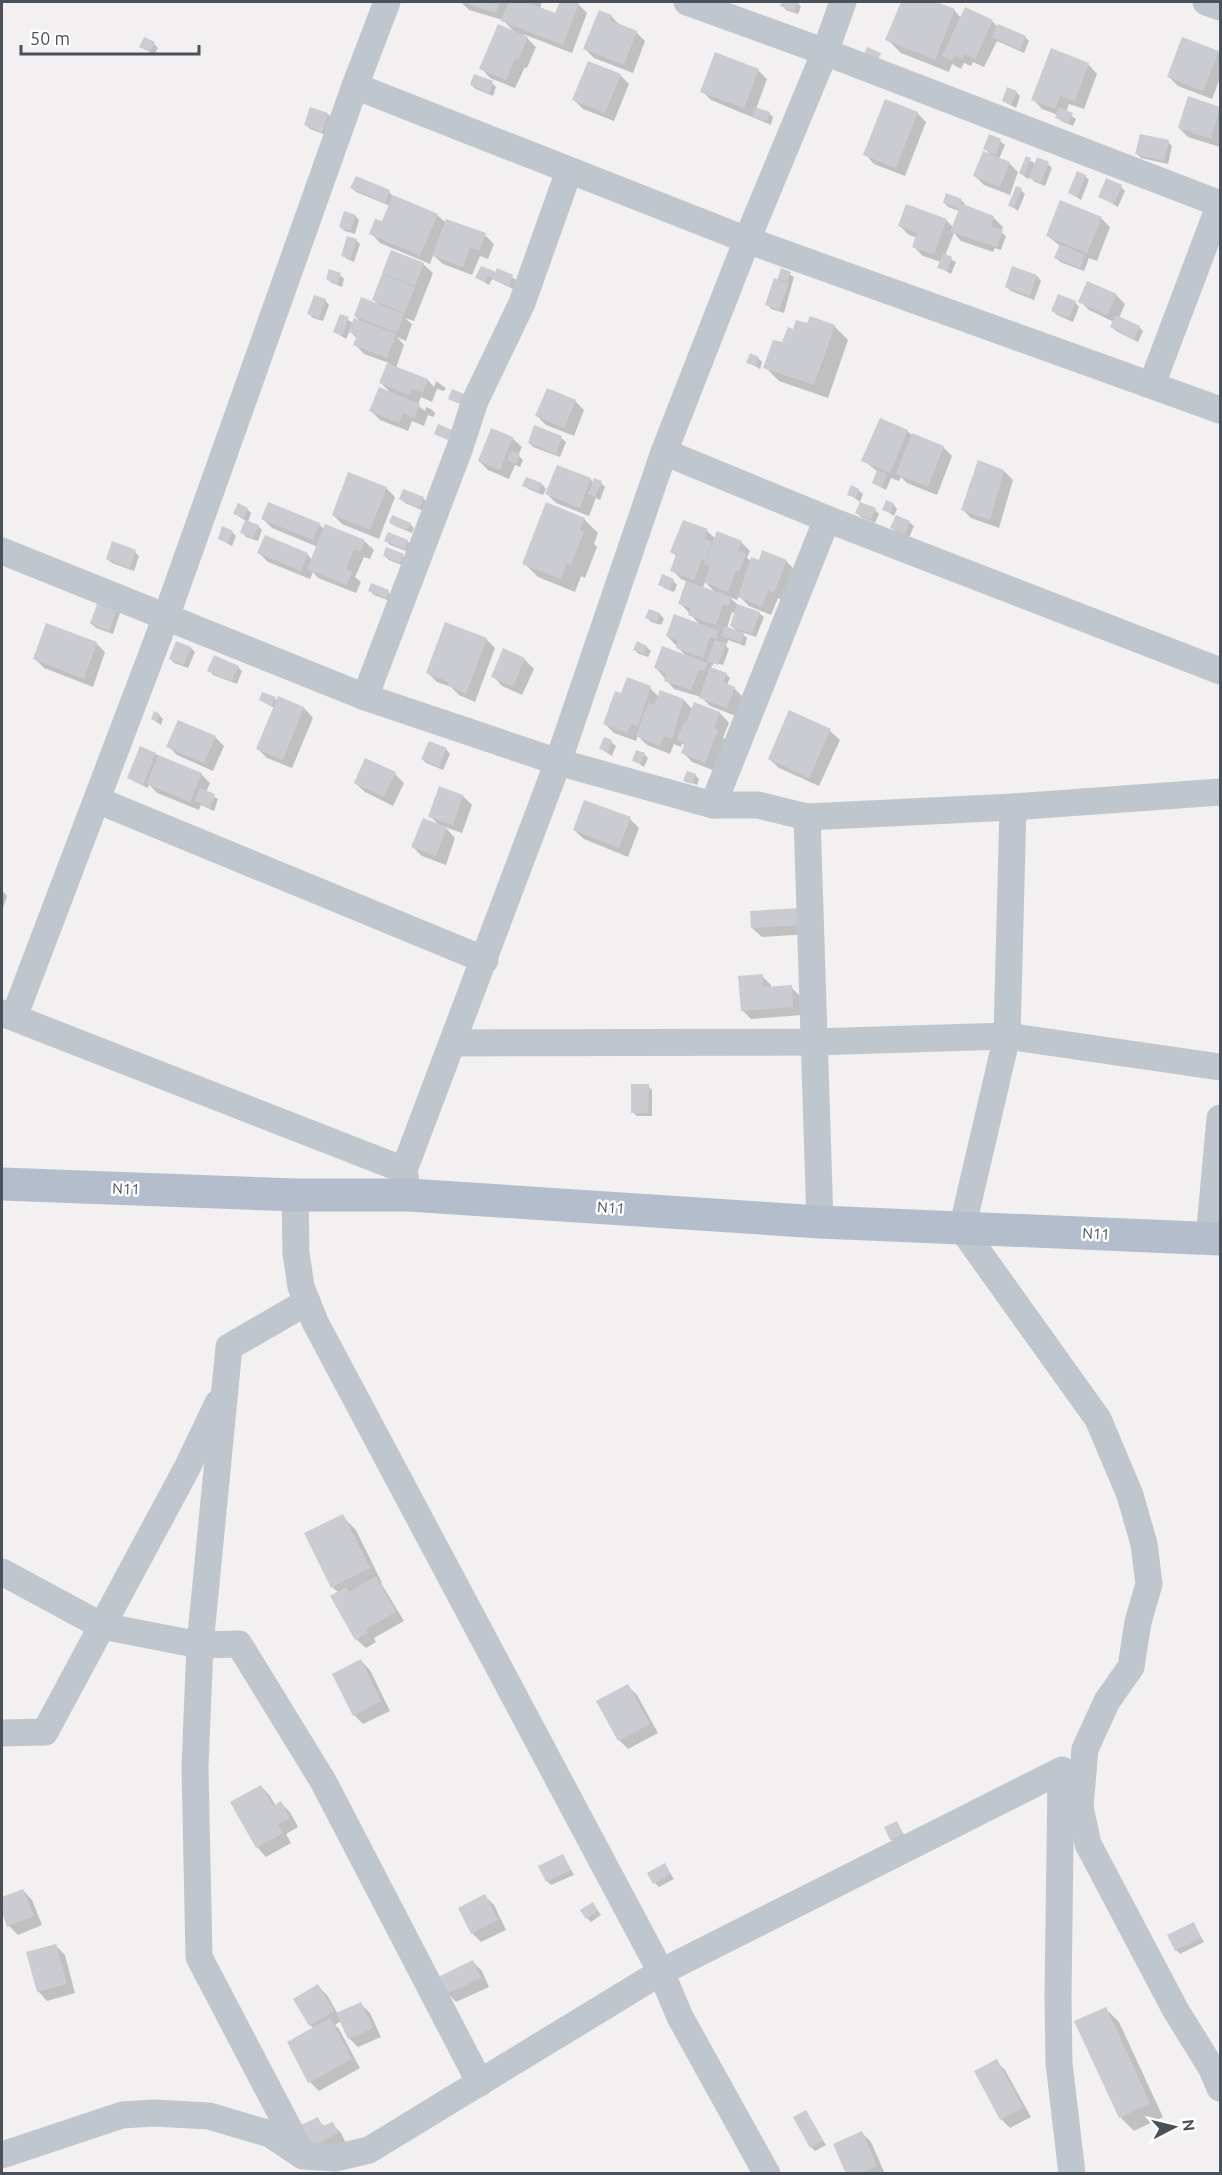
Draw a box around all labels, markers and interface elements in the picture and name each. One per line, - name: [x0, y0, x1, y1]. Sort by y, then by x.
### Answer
- scale bar: [21, 18, 200, 56]
- text: 50 m: [30, 28, 70, 48]
- street label: N11: [112, 1180, 140, 1197]
- street label: N11: [597, 1198, 625, 1217]
- street label: N11: [1082, 1224, 1110, 1243]
- north arrow: [1144, 2097, 1204, 2157]
- text: N: [1179, 2118, 1199, 2132]

